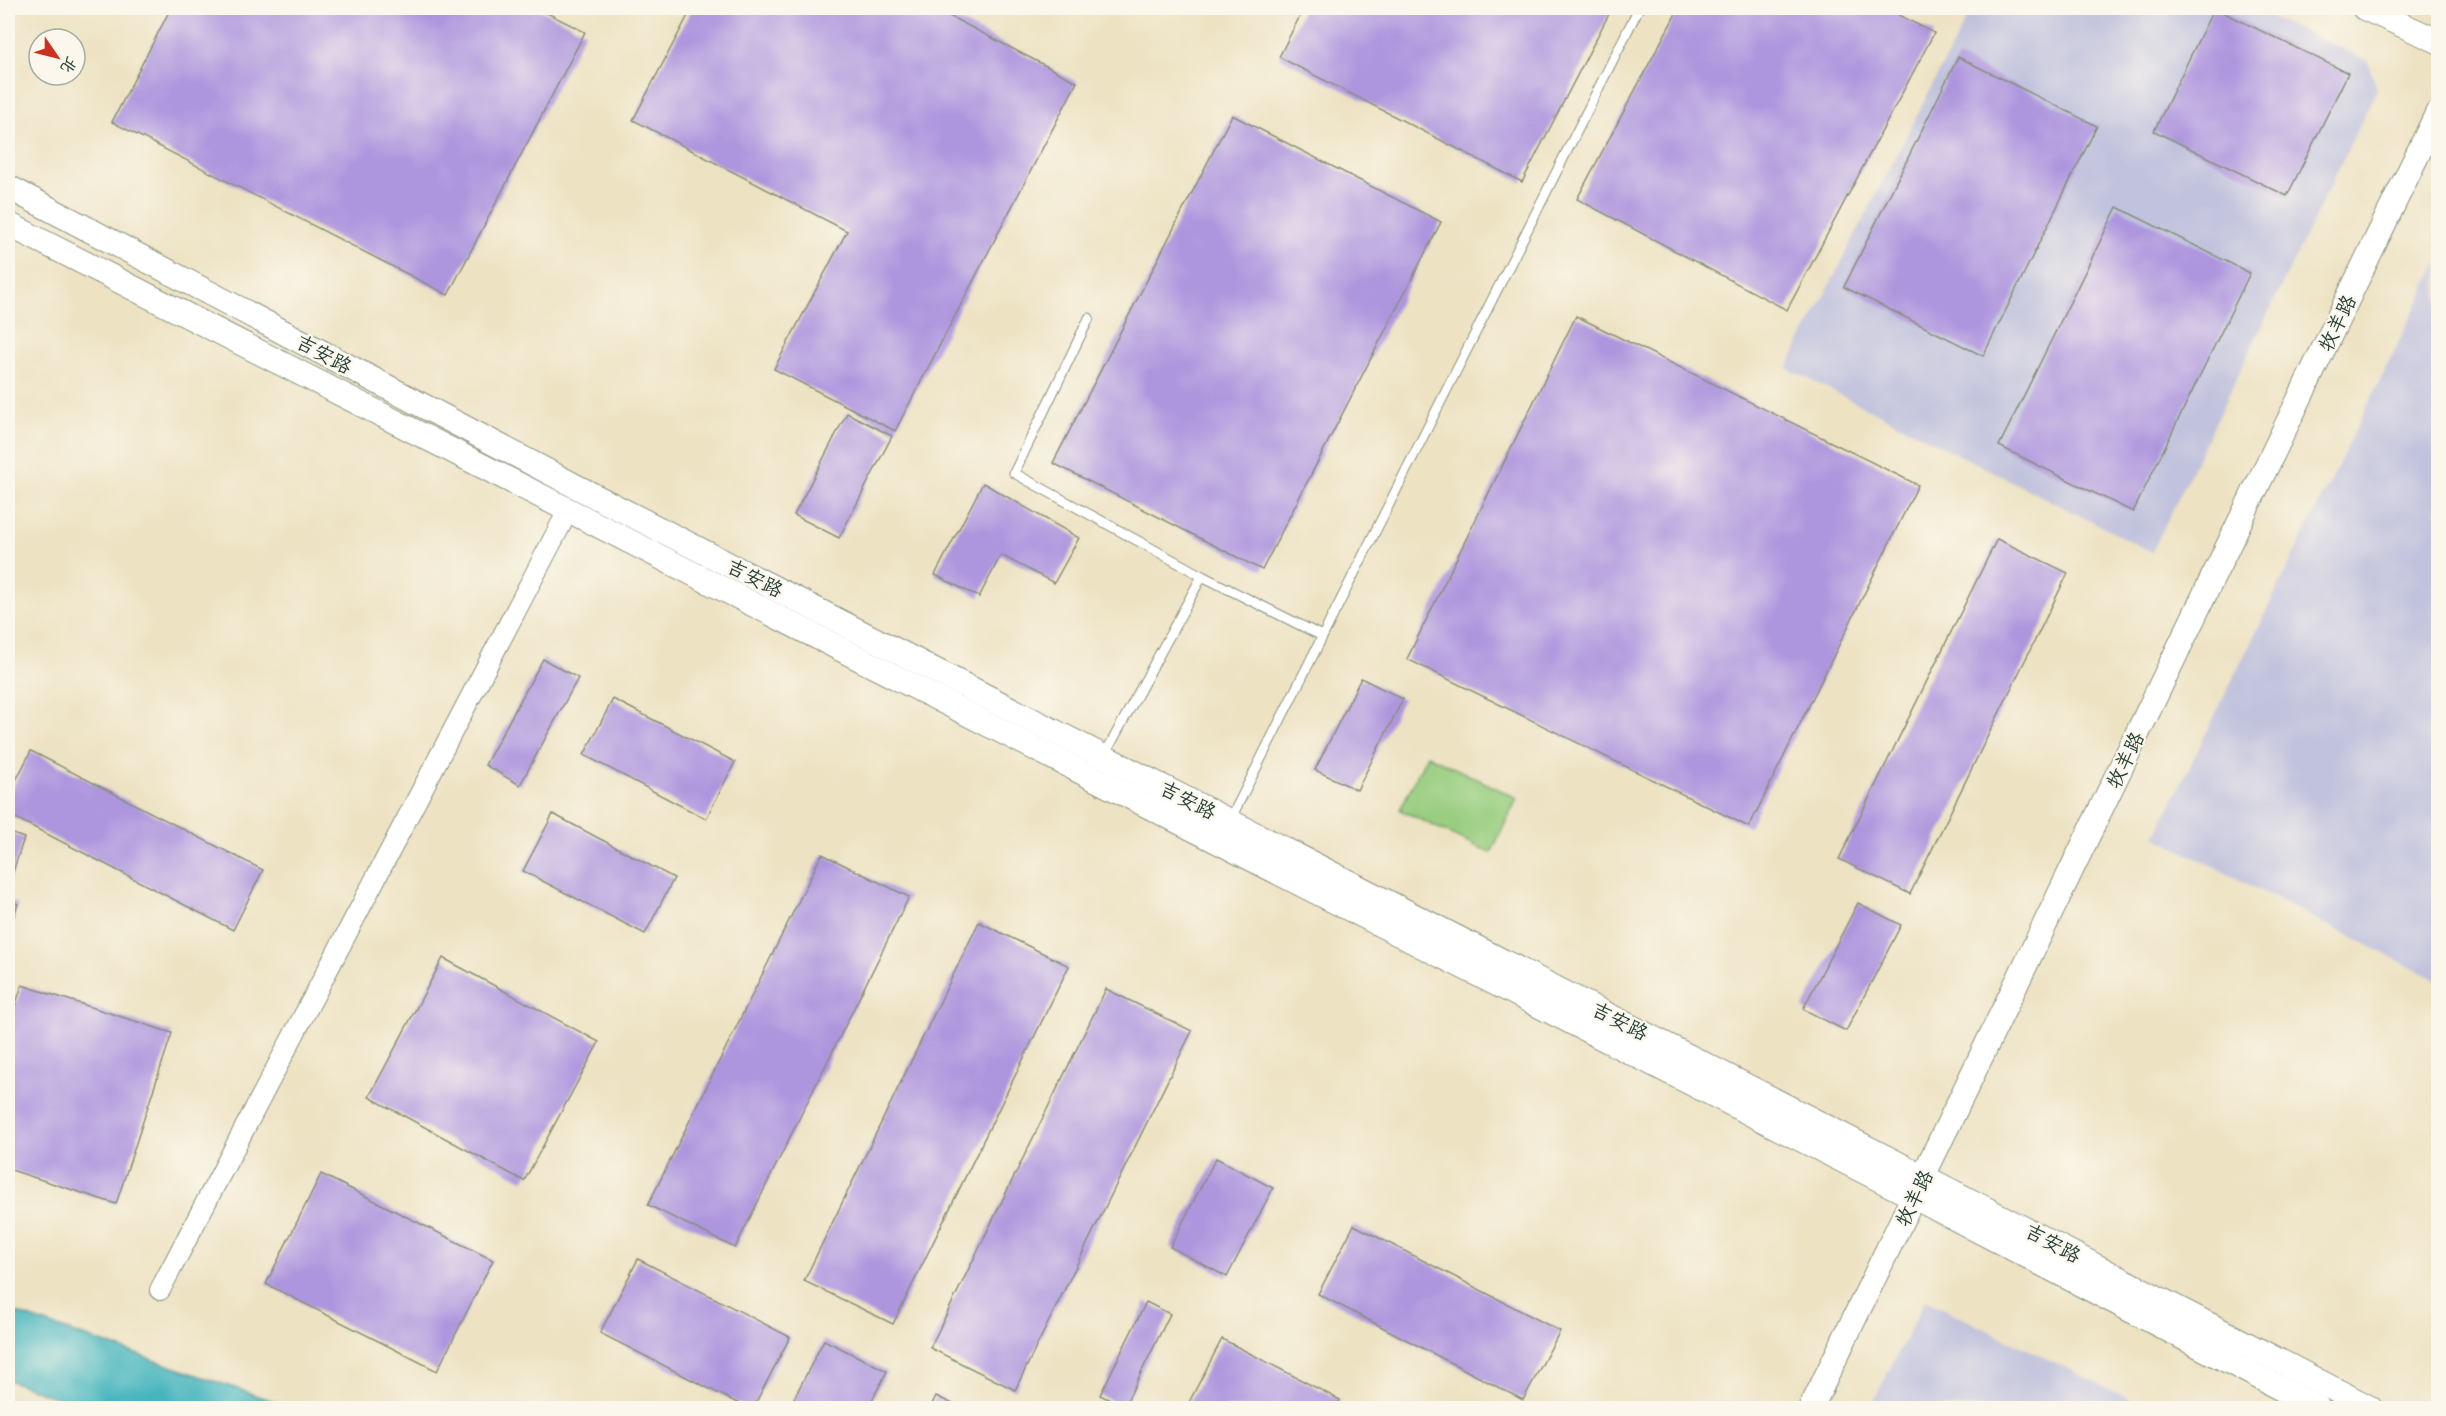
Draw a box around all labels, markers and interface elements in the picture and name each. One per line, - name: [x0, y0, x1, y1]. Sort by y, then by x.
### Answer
- north arrow: [27, 27, 87, 87]
- text: 北: [55, 52, 82, 78]
- street label: 牧羊路: [2312, 289, 2364, 357]
- street label: 吉安路: [290, 328, 357, 382]
- street label: 吉安路: [721, 553, 789, 605]
- street label: 牧羊路: [2100, 726, 2152, 794]
- street label: 吉安路: [1154, 775, 1222, 827]
- street label: 吉安路: [1586, 996, 1654, 1048]
- street label: 牧羊路: [1889, 1164, 1941, 1232]
- street label: 吉安路: [2019, 1217, 2086, 1271]

